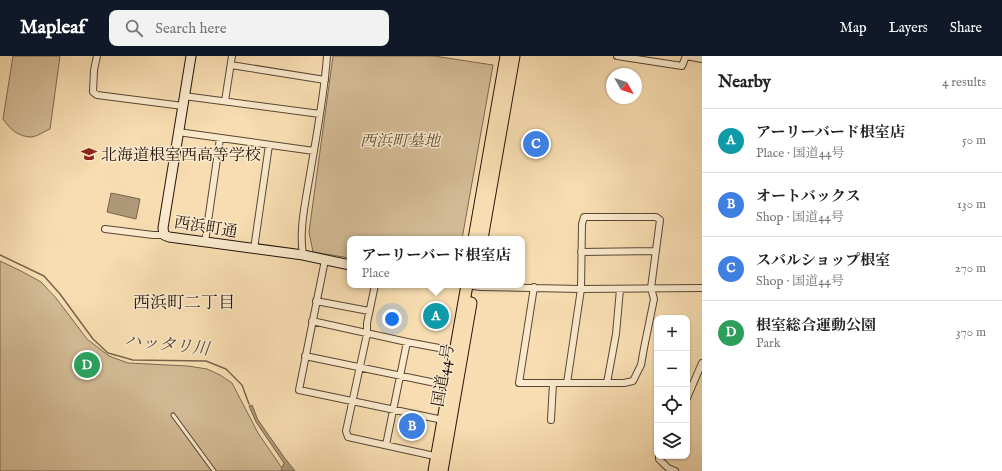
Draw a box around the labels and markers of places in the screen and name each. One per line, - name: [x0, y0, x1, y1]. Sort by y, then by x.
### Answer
- pin: C: [523, 129, 549, 159]
- school or university icon: 北海道根室西高等学校: [80, 145, 98, 163]
- place label: 北海道根室西高等学校: [101, 146, 261, 166]
- pin: A: [423, 301, 449, 331]
- pin: D: [74, 350, 100, 380]
- pin: B: [399, 411, 425, 441]

